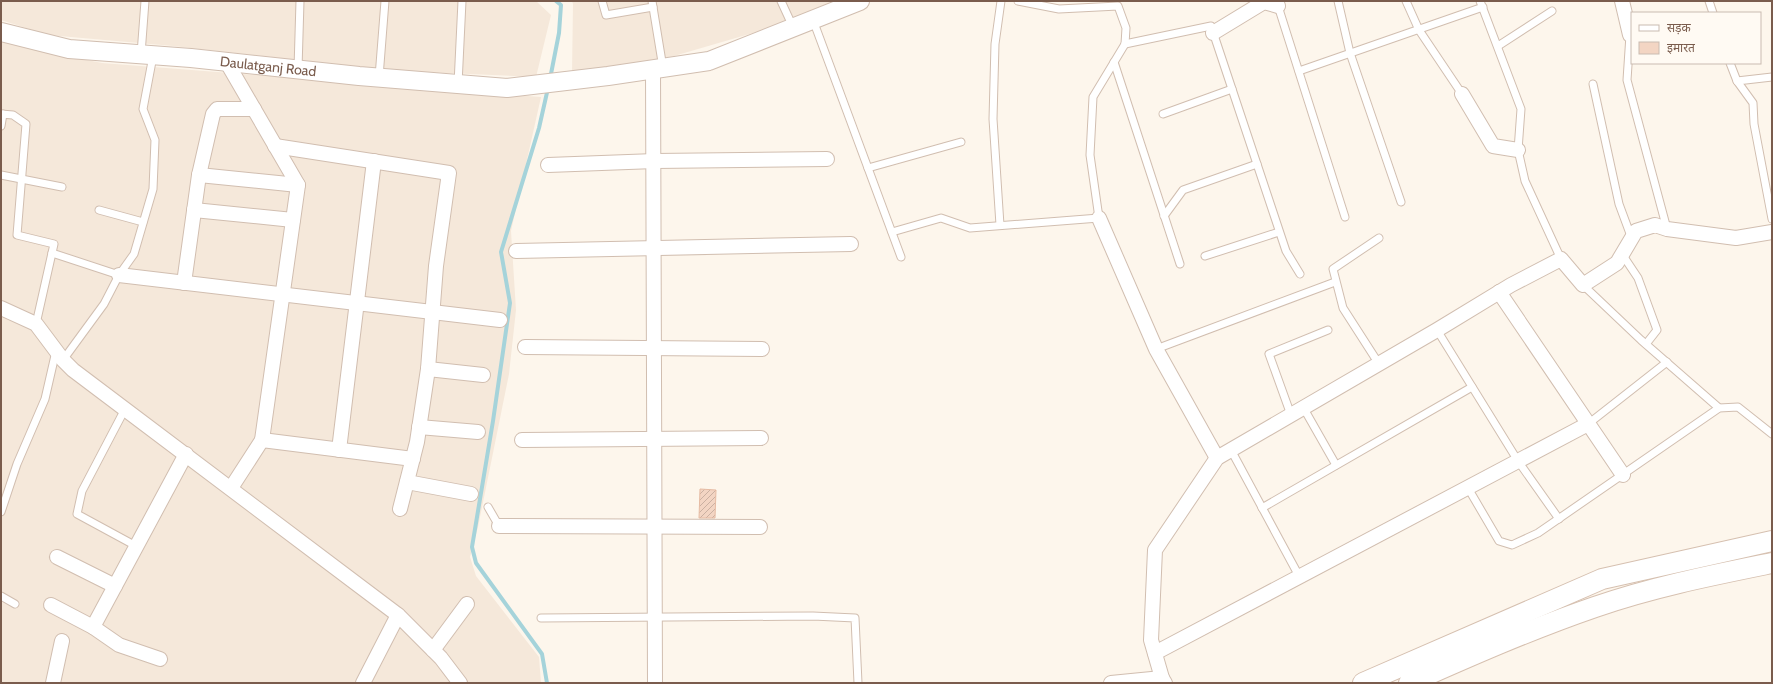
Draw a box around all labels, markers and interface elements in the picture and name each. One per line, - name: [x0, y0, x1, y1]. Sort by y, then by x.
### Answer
- legend: [1631, 12, 1761, 64]
- text: सड़क: [1667, 20, 1692, 35]
- text: इमारत: [1667, 40, 1696, 55]
- street label: Daulatganj Road: [219, 52, 317, 80]

